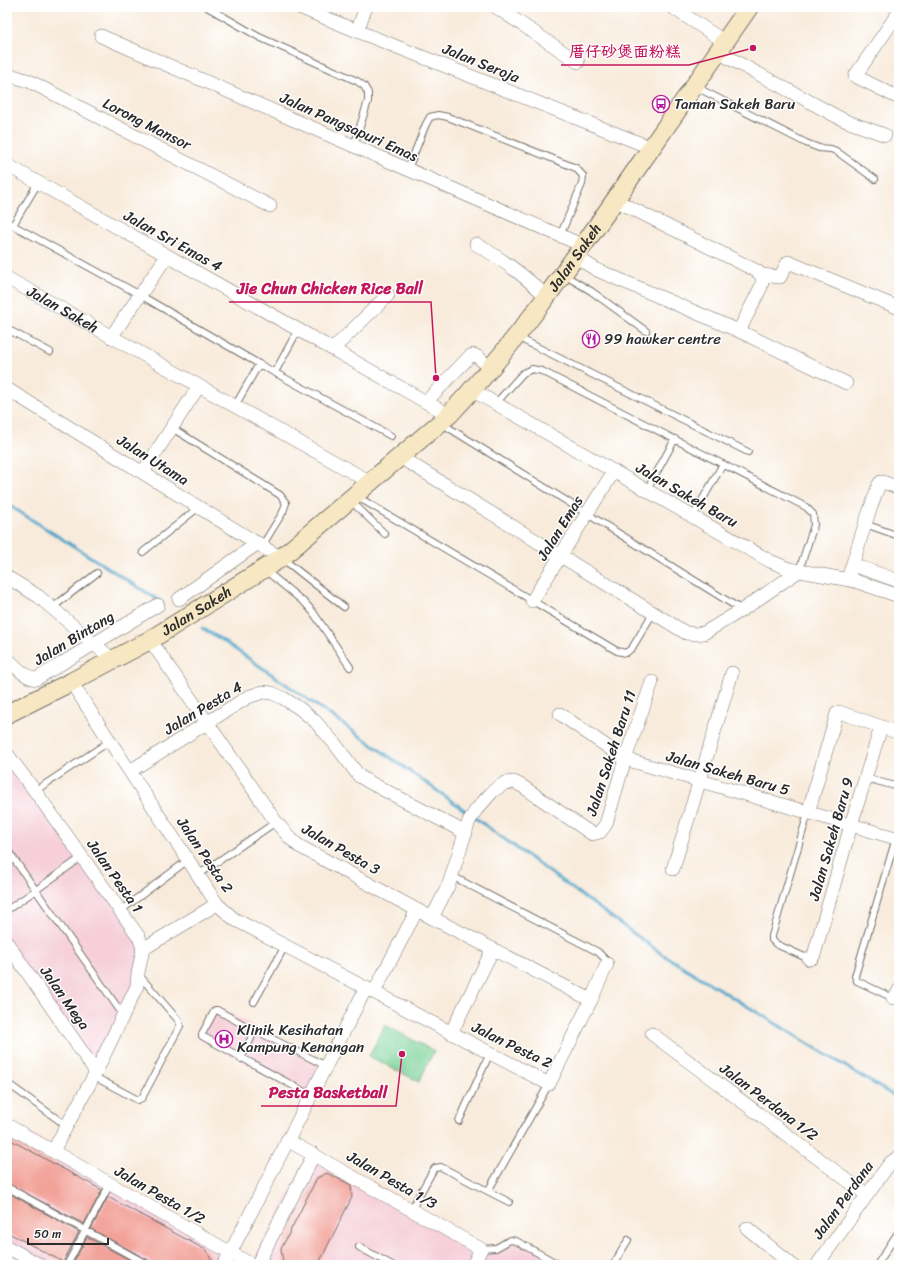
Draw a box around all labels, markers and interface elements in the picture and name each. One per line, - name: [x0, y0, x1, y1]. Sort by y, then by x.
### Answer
- street label: Jalan Seroja: [438, 35, 524, 90]
- callout: 厝仔砂煲面粉糕: [561, 37, 689, 65]
- text: 厝仔砂煲面粉糕: [569, 37, 681, 66]
- street label: Jalan Pangsapuri Emas: [275, 85, 423, 169]
- street label: Lorong Mansor: [98, 91, 197, 158]
- place label: Taman Sakeh Baru: [674, 91, 795, 117]
- bus stop icon: Taman Sakeh Baru: [651, 94, 671, 114]
- street label: Jalan Sri Emas 4: [118, 203, 227, 279]
- street label: Jalan Sakeh: [541, 218, 608, 298]
- callout: Jie Chun Chicken Rice Ball: [229, 274, 431, 302]
- text: Jie Chun Chicken Rice Ball: [236, 274, 424, 303]
- street label: Jalan Sakeh: [21, 278, 104, 340]
- place label: 99 hawker centre: [604, 326, 721, 352]
- restaurant icon: 99 hawker centre: [581, 329, 601, 349]
- street label: Jalan Utama: [111, 427, 195, 493]
- street label: Jalan Sakeh Baru: [630, 455, 743, 535]
- street label: Jalan Emas: [529, 490, 590, 567]
- street label: Jalan Sakeh: [155, 579, 237, 643]
- street label: Jalan Bintang: [28, 604, 119, 673]
- street label: Jalan Pesta 4: [158, 674, 247, 742]
- street label: Jalan Sakeh Baru 11: [578, 687, 644, 820]
- street label: Jalan Sakeh Baru 5: [662, 743, 793, 803]
- street label: Jalan Sakeh Baru 9: [801, 774, 861, 905]
- street label: Jalan Pesta 2: [169, 811, 240, 899]
- street label: Jalan Pesta 3: [296, 816, 385, 882]
- street label: Jalan Pesta 1: [79, 833, 150, 918]
- street label: Jalan Mega: [33, 960, 97, 1036]
- street label: Jalan Pesta 2: [466, 1014, 557, 1076]
- place label: Klinik Kesihatan Kampung Kenangan: [237, 1017, 364, 1060]
- hospital icon: Klinik Kesihatan Kampung Kenangan: [214, 1029, 234, 1049]
- street label: Jalan Perdana 1/2: [713, 1055, 824, 1148]
- callout: Pesta Basketball: [261, 1078, 396, 1106]
- text: Pesta Basketball: [269, 1078, 389, 1107]
- street label: Jalan Pesta 1/3: [341, 1143, 442, 1216]
- street label: Jalan Perdana: [805, 1155, 881, 1246]
- street label: Jalan Pesta 1/2: [109, 1158, 211, 1232]
- scale bar: [28, 1220, 108, 1246]
- text: 50 m: [34, 1223, 61, 1245]

